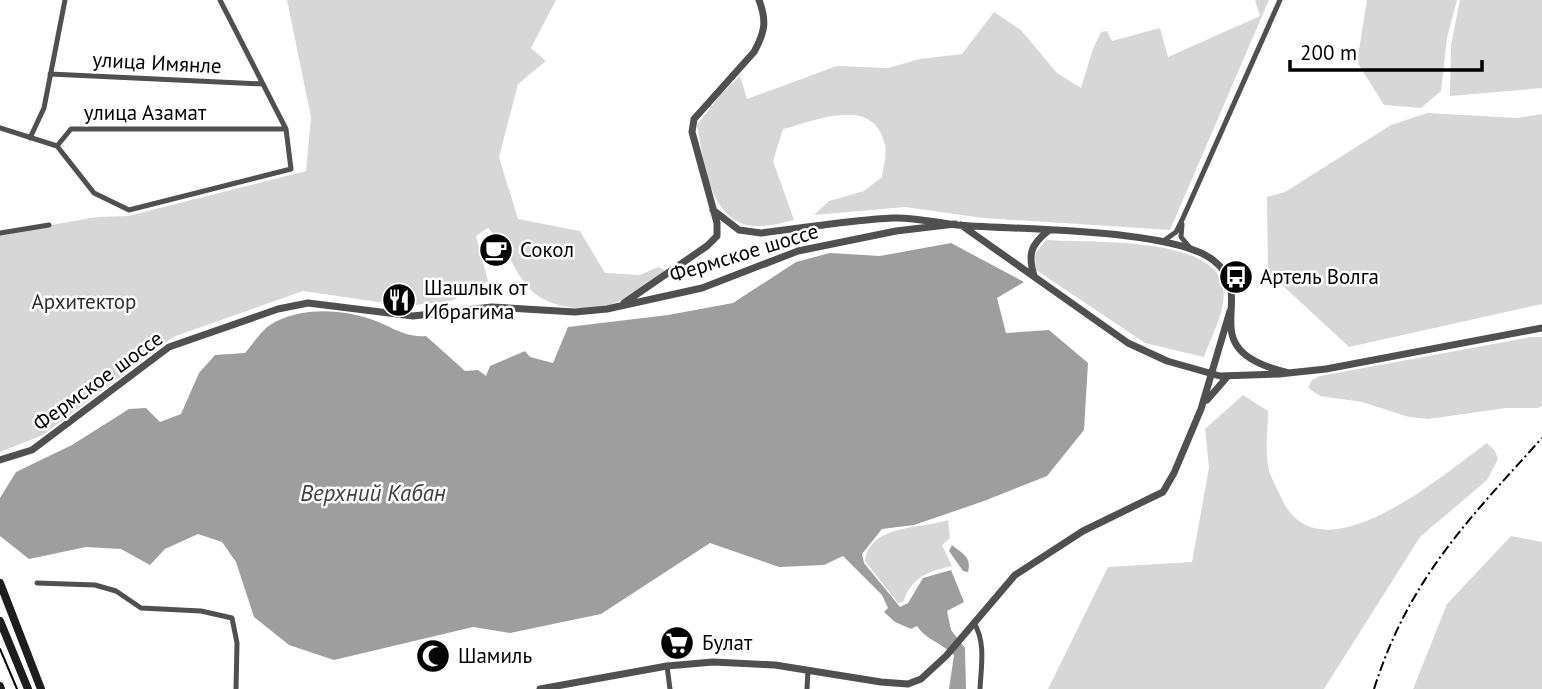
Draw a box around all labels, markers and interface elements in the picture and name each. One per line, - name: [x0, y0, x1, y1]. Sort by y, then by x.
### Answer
- scale bar: [1290, 28, 1482, 72]
- text: 200 m: [1300, 39, 1357, 66]
- street label: улица Имянле: [92, 46, 222, 79]
- street label: улица Азамат: [84, 99, 207, 126]
- street label: Фермское шоссе: [666, 217, 821, 288]
- cafe icon: Сокол: [477, 231, 515, 269]
- place label: Сокол: [520, 236, 574, 263]
- bus stop icon: Артель Волга: [1217, 258, 1255, 296]
- place label: Артель Волга: [1260, 263, 1379, 290]
- place label: Шашлык от Ибрагима: [424, 274, 528, 325]
- restaurant icon: Шашлык от Ибрагима: [380, 281, 418, 319]
- park label: Архитектор: [32, 288, 136, 315]
- street label: Фермское шоссе: [27, 324, 168, 437]
- water label: Верхний Кабан: [300, 478, 446, 507]
- supermarket icon: Булат: [658, 624, 696, 662]
- place label: Булат: [702, 629, 753, 656]
- mosque icon: Шамиль: [414, 637, 452, 675]
- place label: Шамиль: [458, 642, 532, 669]

